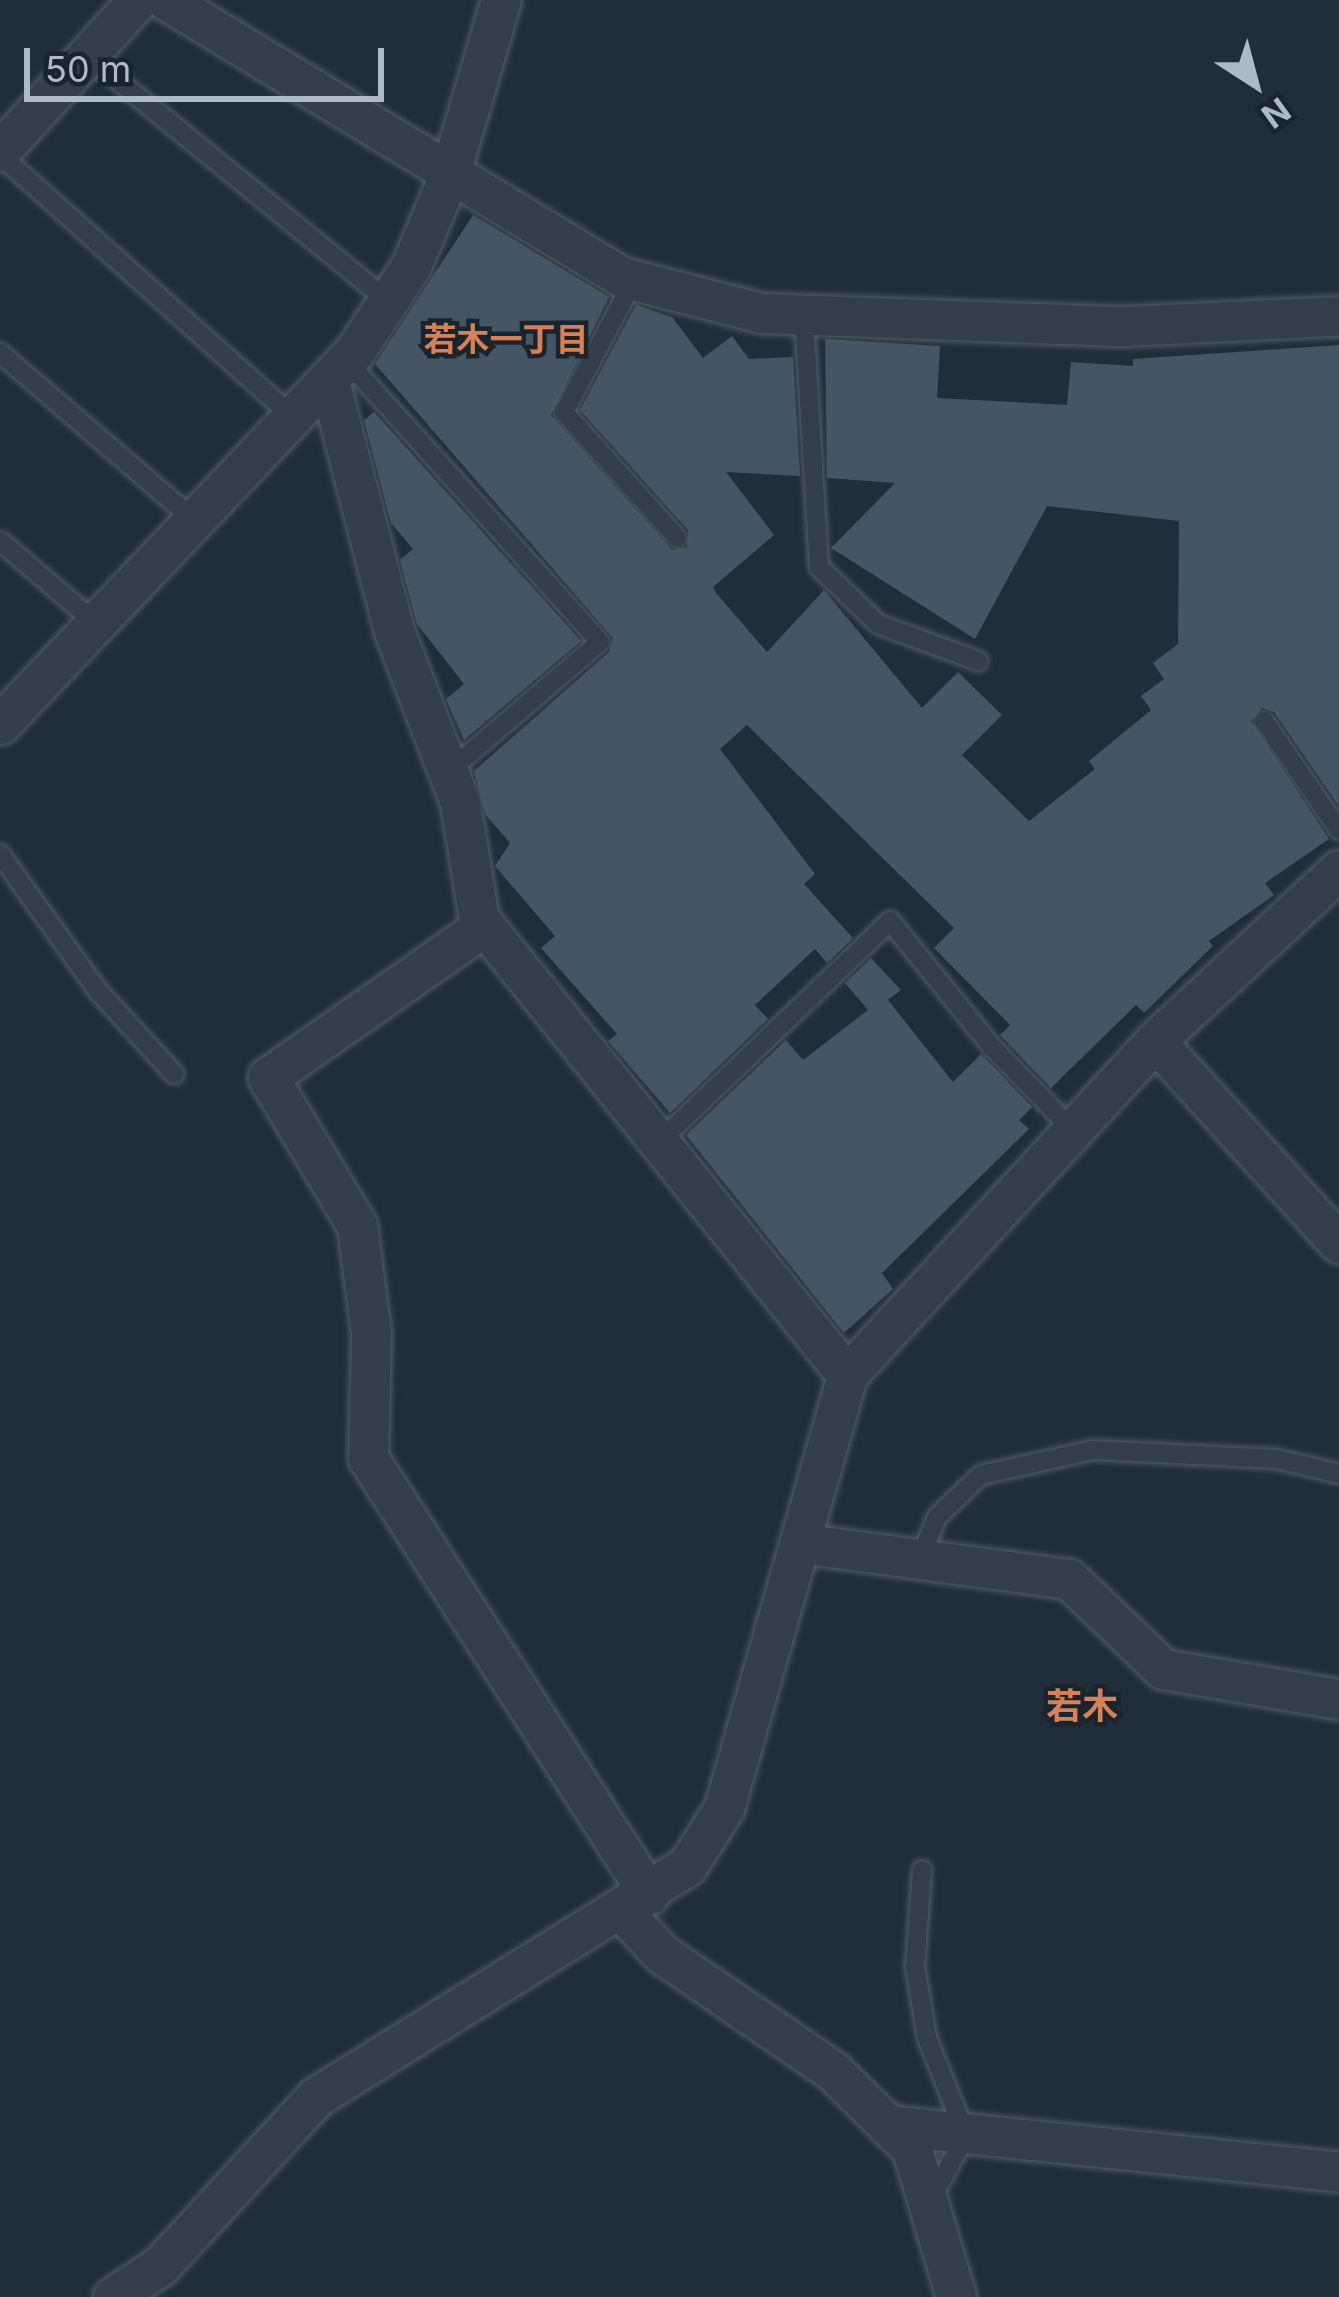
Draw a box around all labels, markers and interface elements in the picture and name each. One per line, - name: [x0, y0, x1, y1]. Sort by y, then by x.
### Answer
- scale bar: [30, 24, 390, 98]
- north arrow: [1195, 24, 1315, 144]
- text: 50 m: [45, 47, 131, 91]
- text: N: [1254, 90, 1298, 137]
- district label: 若木一丁目: [424, 320, 588, 360]
- district label: 若木: [1046, 1685, 1118, 1729]

